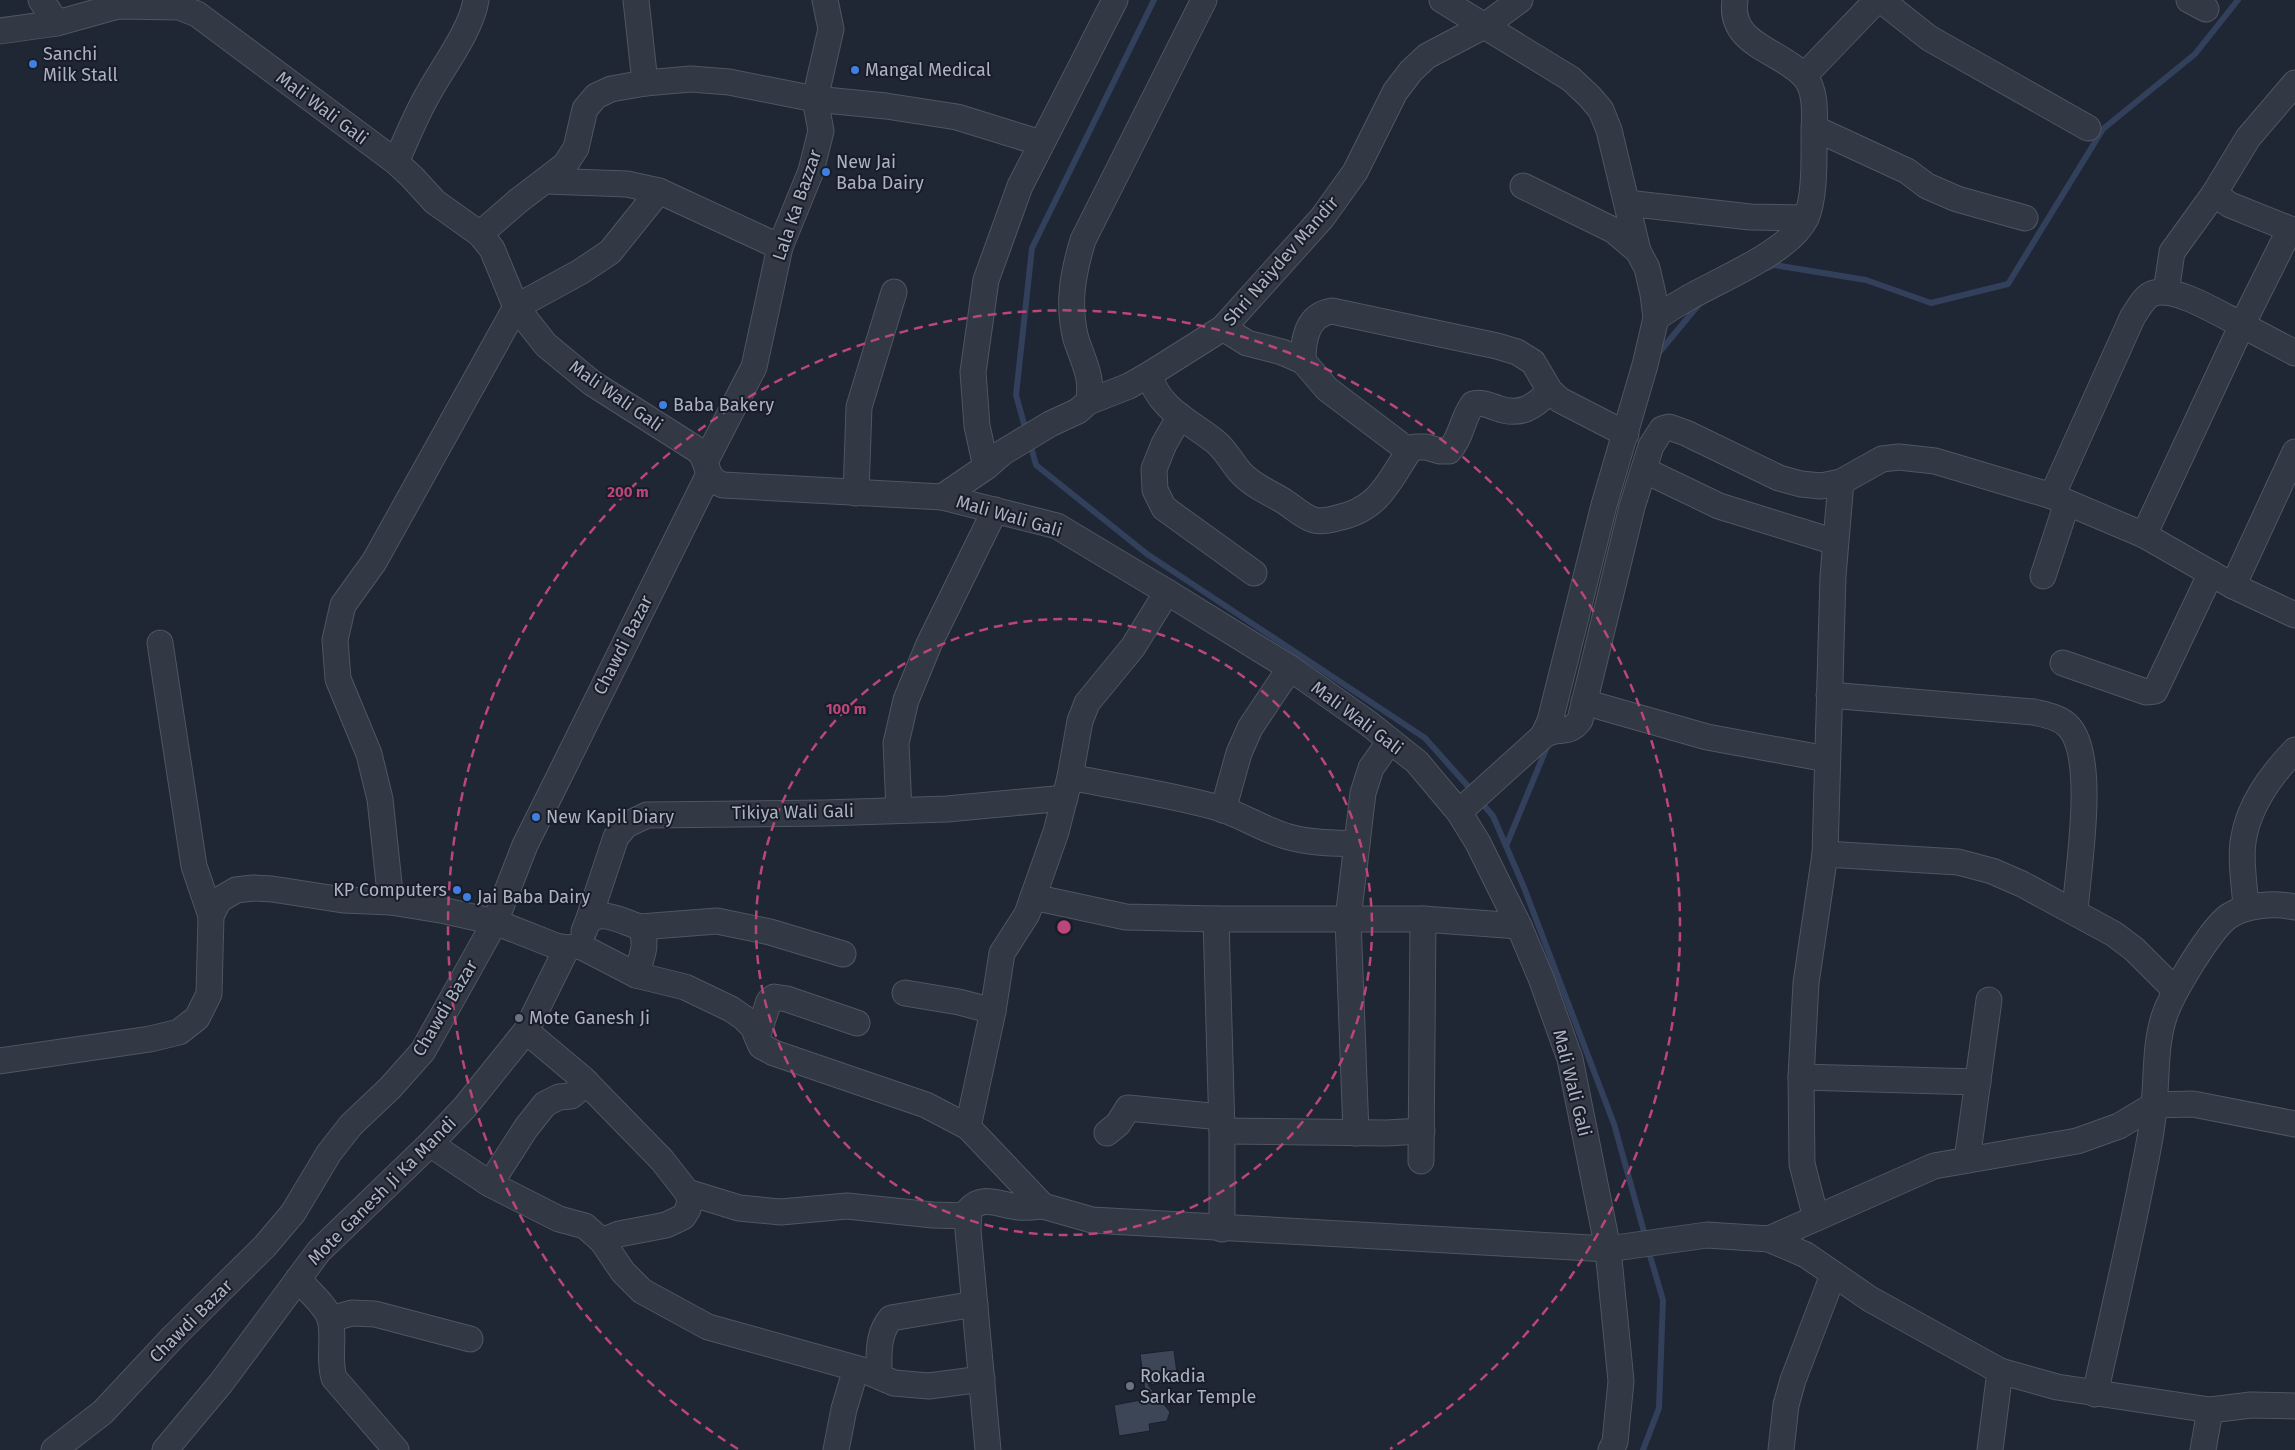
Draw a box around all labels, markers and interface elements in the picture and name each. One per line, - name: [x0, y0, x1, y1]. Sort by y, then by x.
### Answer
- place label: Sanchi Milk Stall: [43, 43, 118, 86]
- marker: Sanchi Milk Stall: [27, 58, 39, 70]
- place label: Mangal Medical: [865, 59, 991, 81]
- marker: Mangal Medical: [849, 64, 861, 76]
- street label: Mali Wali Gali: [272, 66, 372, 150]
- street label: Lala Ka Bazzar: [768, 146, 826, 263]
- place label: New Jai Baba Dairy: [836, 151, 924, 194]
- marker: New Jai Baba Dairy: [820, 166, 832, 178]
- street label: Shri Naiydev Mandir: [1219, 192, 1343, 330]
- street label: Mali Wali Gali: [565, 356, 667, 436]
- place label: Baba Bakery: [673, 394, 774, 416]
- marker: Baba Bakery: [657, 399, 669, 411]
- text: 200 m: [607, 483, 649, 501]
- street label: Mali Wali Gali: [954, 490, 1064, 542]
- street label: Chawdi Bazar: [589, 592, 658, 698]
- street label: Mali Wali Gali: [1307, 676, 1407, 760]
- text: 100 m: [826, 700, 866, 718]
- street label: Tikiya Wali Gali: [732, 800, 854, 824]
- place label: New Kapil Diary: [546, 806, 674, 828]
- marker: New Kapil Diary: [530, 811, 542, 823]
- place label: KP Computers: [333, 879, 447, 901]
- marker: KP Computers: [451, 884, 463, 896]
- place label: Jai Baba Dairy: [477, 886, 590, 908]
- marker: Jai Baba Dairy: [461, 891, 473, 903]
- centre of rings: [1055, 918, 1073, 936]
- street label: Chawdi Bazar: [408, 956, 482, 1060]
- place label: Mote Ganesh Ji: [529, 1007, 650, 1029]
- marker: Mote Ganesh Ji: [513, 1012, 525, 1024]
- street label: Mali Wali Gali: [1548, 1027, 1596, 1139]
- street label: Mote Ganesh Ji Ka Mandi: [303, 1112, 461, 1270]
- street label: Chawdi Bazar: [145, 1275, 237, 1367]
- place label: Rokadia Sarkar Temple: [1140, 1365, 1256, 1408]
- marker: Rokadia Sarkar Temple: [1124, 1380, 1136, 1392]

